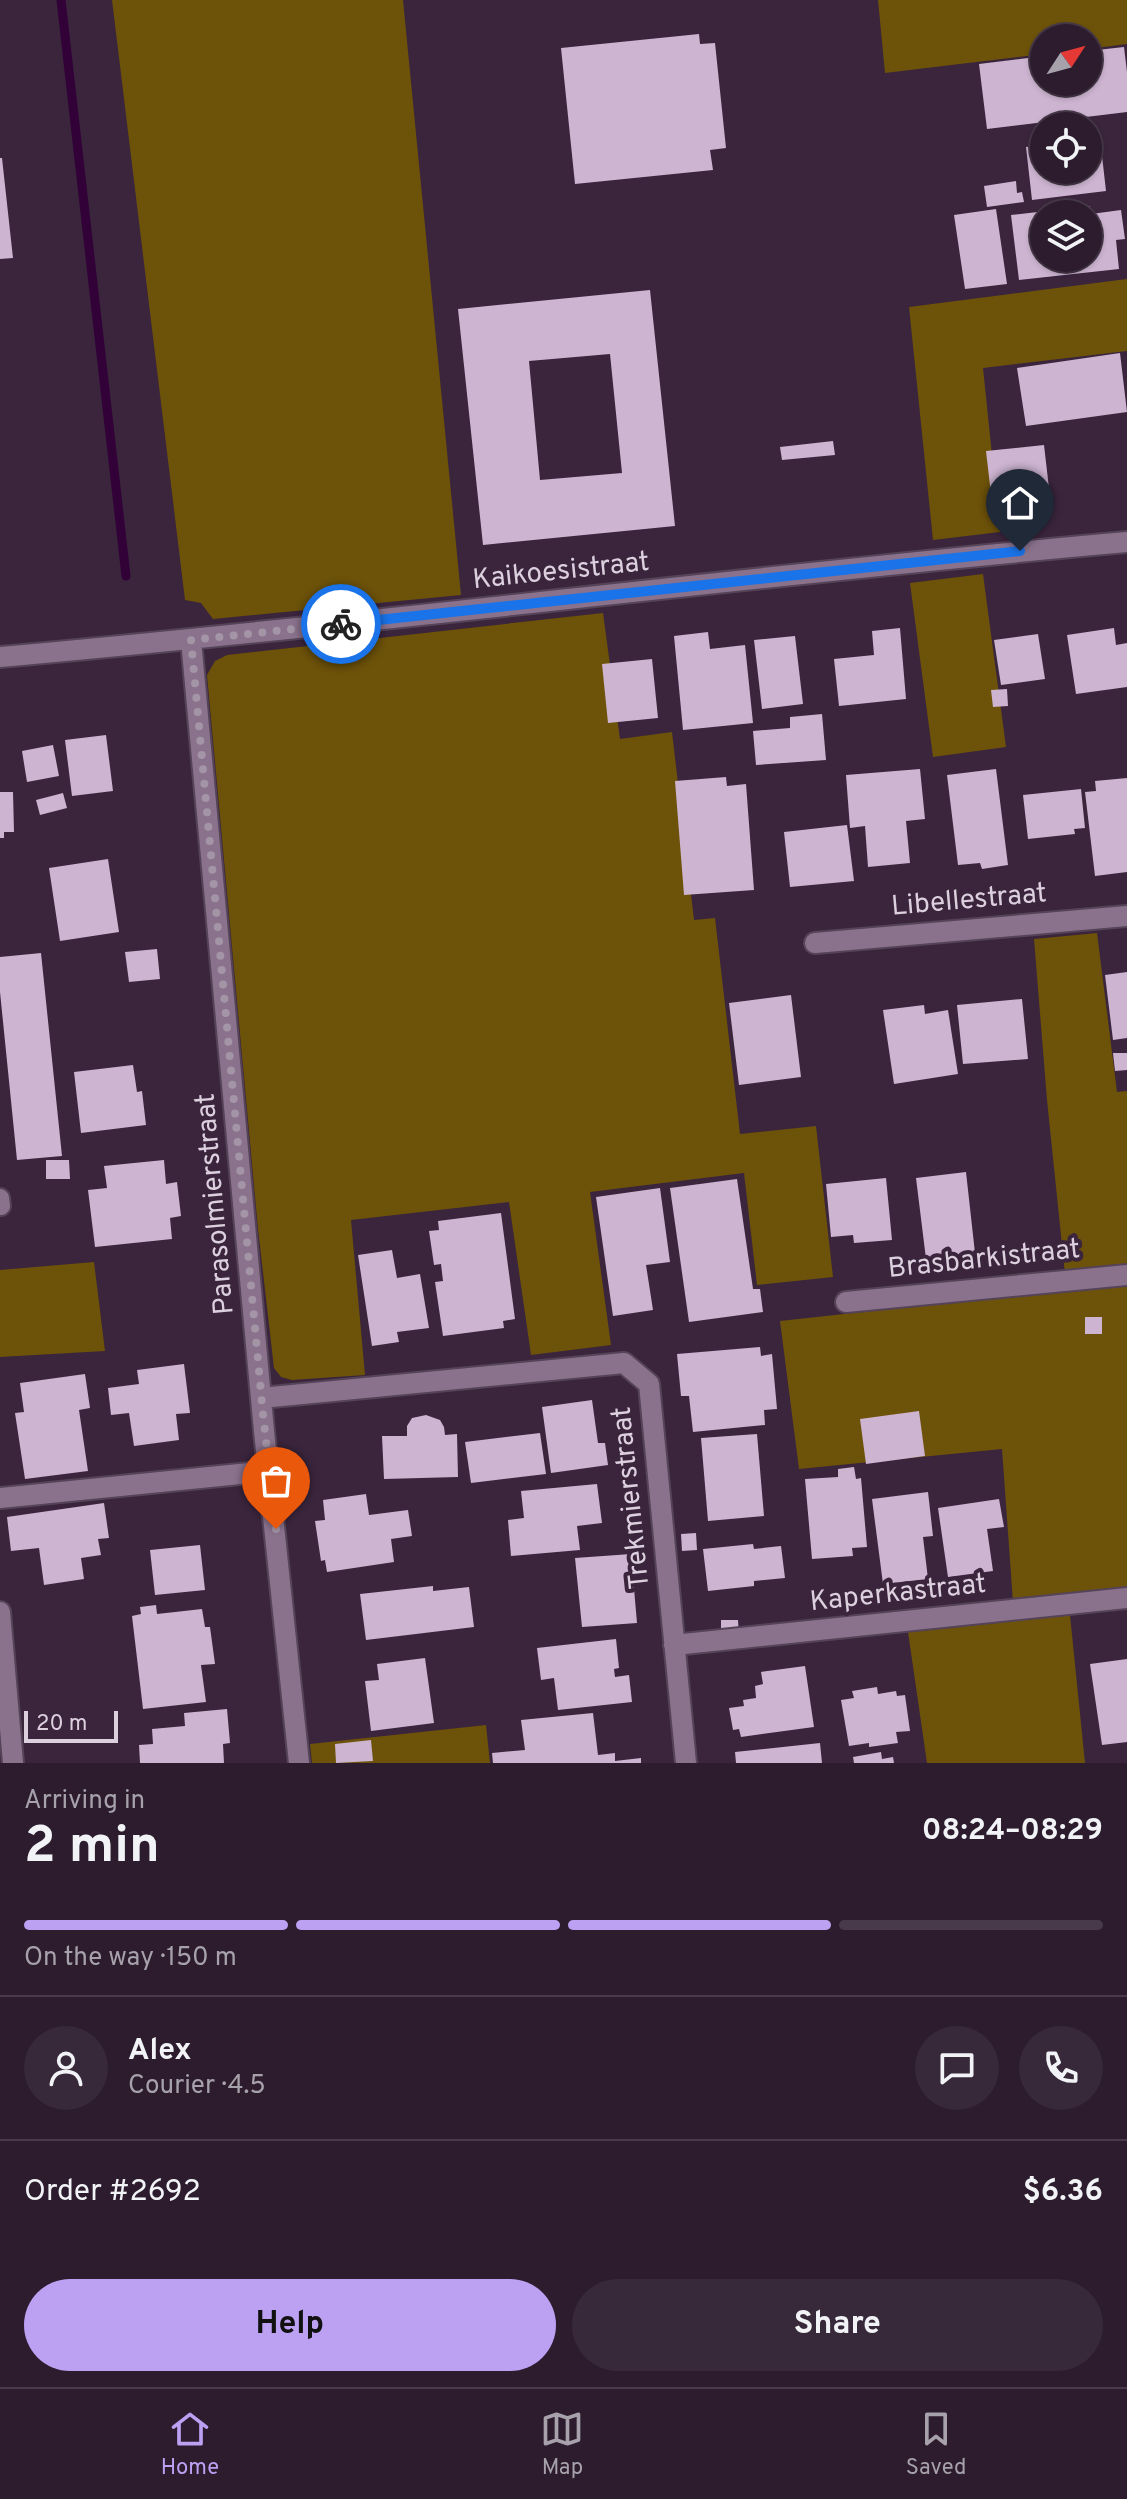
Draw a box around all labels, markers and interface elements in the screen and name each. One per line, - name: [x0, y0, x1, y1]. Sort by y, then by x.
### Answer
- north arrow: [1030, 24, 1102, 96]
- map controls: [1030, 24, 1102, 272]
- button: locate: [1030, 112, 1102, 184]
- button: layers: [1030, 200, 1102, 272]
- pin: [986, 469, 1054, 551]
- icon: home: [998, 481, 1042, 525]
- street label: Kaikoesistraat: [471, 545, 651, 599]
- courier: [301, 584, 381, 664]
- icon: bike: [319, 602, 363, 646]
- street label: Libellestraat: [890, 876, 1048, 926]
- street label: Parasolmierstraat: [188, 1092, 244, 1316]
- street label: Brasbarkistraat: [886, 1232, 1082, 1288]
- street label: Trekmierstraat: [605, 1405, 659, 1591]
- pin: [242, 1447, 310, 1529]
- icon: bag: [254, 1459, 298, 1503]
- street label: Kaperkastraat: [808, 1567, 988, 1621]
- scale bar: [24, 1707, 118, 1743]
- text: 20 m: [36, 1711, 87, 1738]
- text: Arriving in: [24, 1785, 145, 1818]
- text: 08:24–08:29: [922, 1813, 1103, 1850]
- text: 2 min: [24, 1815, 160, 1881]
- text: On the way · 150 m: [24, 1942, 237, 1975]
- button: person: [24, 2026, 108, 2110]
- button: chat: [915, 2026, 999, 2110]
- button: phone: [1019, 2026, 1103, 2110]
- text: Alex: [128, 2033, 192, 2070]
- text: Courier · 4.5: [128, 2070, 266, 2103]
- text: Order #2692: [24, 2174, 201, 2211]
- text: $6.36: [1023, 2174, 1103, 2211]
- button: Help: [24, 2279, 556, 2371]
- button: Share: [572, 2279, 1103, 2371]
- tab: Home: [161, 2407, 219, 2482]
- tab: Map: [540, 2407, 584, 2482]
- tab: Saved: [906, 2407, 966, 2482]

